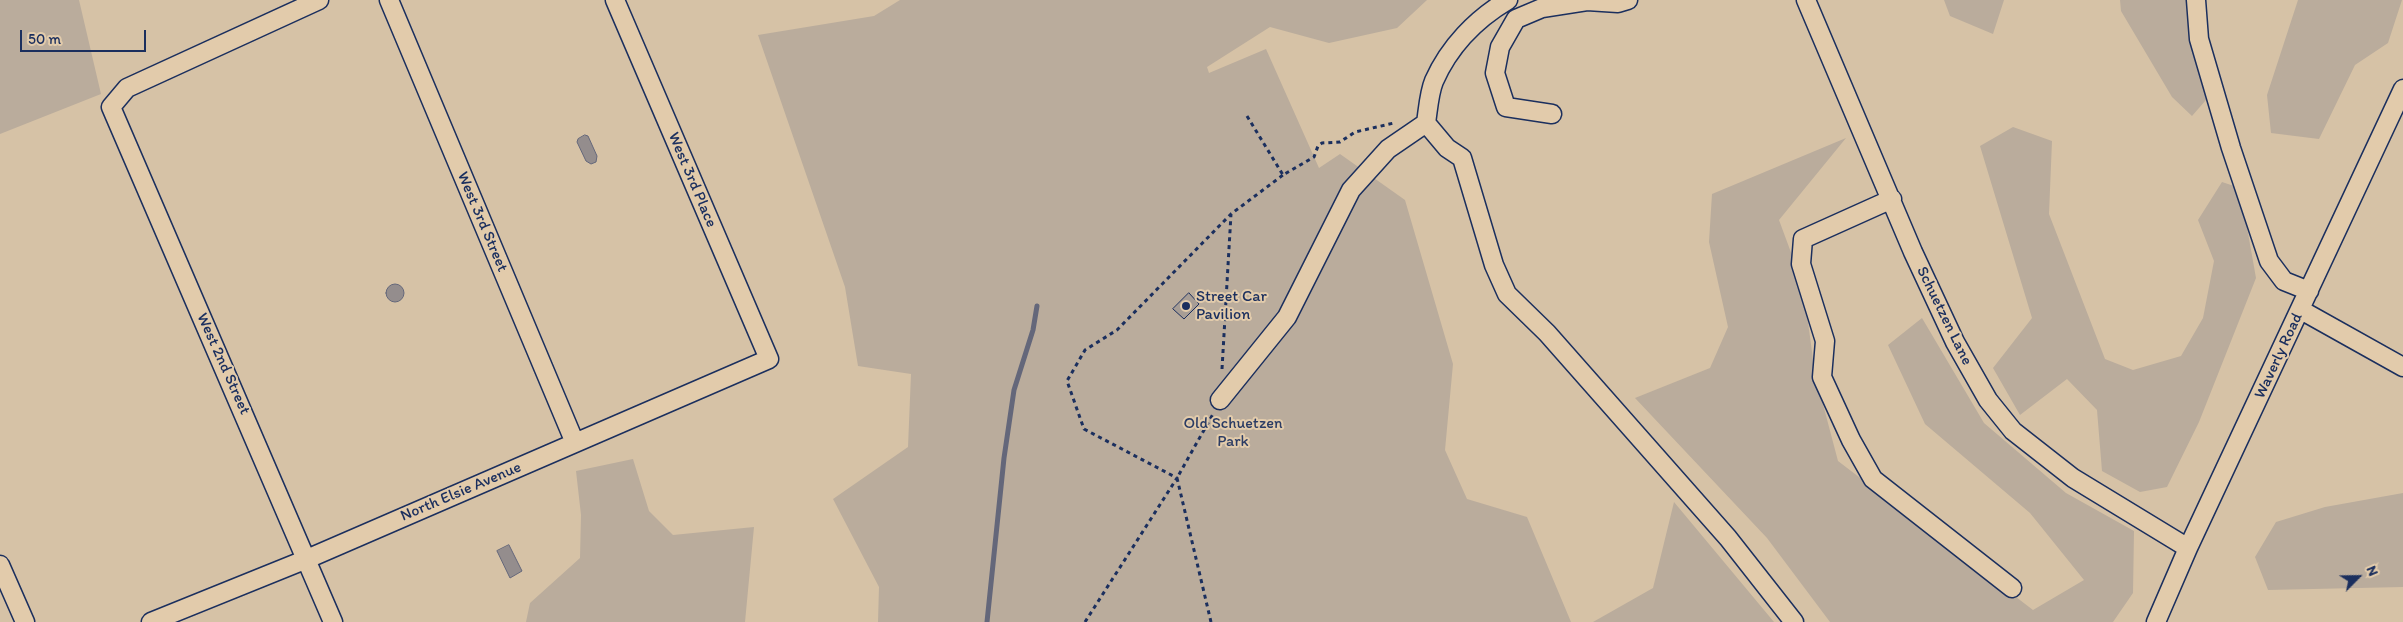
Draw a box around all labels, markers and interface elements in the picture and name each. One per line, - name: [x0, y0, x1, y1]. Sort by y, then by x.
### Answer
- scale bar: [22, 20, 149, 52]
- text: 50 m: [28, 30, 61, 48]
- street label: West 3rd Place: [663, 129, 721, 231]
- street label: West 3rd Street: [452, 169, 512, 275]
- street label: Schuetzen Lane: [1912, 264, 1976, 368]
- place label: Street Car Pavilion: [1196, 287, 1267, 325]
- marker: Street Car Pavilion: [1180, 300, 1192, 312]
- street label: West 2nd Street: [192, 310, 254, 418]
- street label: Waverly Road: [2251, 310, 2307, 402]
- park label: Old Schuetzen Park: [1183, 414, 1283, 452]
- street label: North Elsie Avenue: [398, 458, 524, 526]
- north arrow: [2333, 552, 2383, 602]
- text: N: [2363, 563, 2382, 579]

